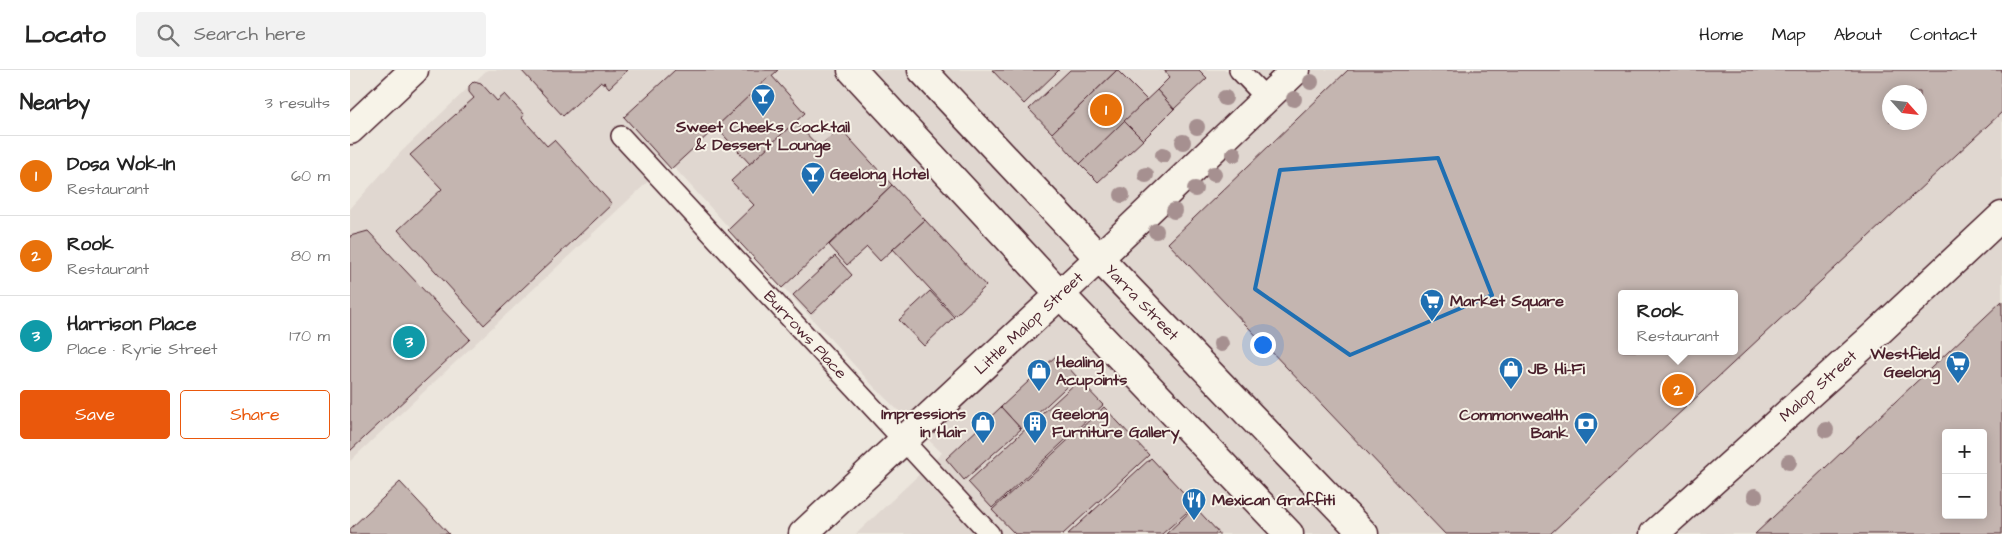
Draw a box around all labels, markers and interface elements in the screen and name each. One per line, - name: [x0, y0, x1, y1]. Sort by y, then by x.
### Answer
- search box: [136, 12, 486, 57]
- text: Locato: [25, 18, 106, 52]
- icon: search: [154, 21, 182, 49]
- text: Search here: [194, 21, 306, 48]
- text: Home: [1699, 22, 1744, 47]
- text: Map: [1772, 22, 1806, 47]
- text: About: [1834, 22, 1882, 47]
- text: Contact: [1910, 22, 1977, 47]
- bar icon: Sweet Cheeks Cocktail & Dessert Lounge: [750, 83, 776, 117]
- north arrow: [1882, 85, 1927, 130]
- text: Nearby: [20, 88, 90, 117]
- pin: 1: [1090, 91, 1122, 129]
- text: 3 results: [265, 92, 330, 114]
- place label: Sweet Cheeks Cocktail & Dessert Lounge: [675, 116, 851, 158]
- text: Dosa Wok-In: [67, 151, 175, 178]
- bar icon: Geelong Hotel: [800, 161, 826, 195]
- place label: Geelong Hotel: [830, 163, 929, 187]
- text: 1: [35, 165, 37, 187]
- text: 60 m: [291, 165, 330, 187]
- text: Restaurant: [67, 178, 149, 200]
- text: Rook: [67, 231, 114, 258]
- text: 2: [31, 245, 41, 267]
- text: 80 m: [291, 245, 330, 267]
- text: Restaurant: [67, 258, 149, 280]
- street label: Yarra Street: [1100, 260, 1184, 346]
- street label: Little Malop Street: [970, 267, 1089, 380]
- street label: Burrows Place: [759, 286, 852, 384]
- supermarket icon: Market Square: [1419, 288, 1445, 322]
- place label: Market Square: [1450, 290, 1564, 312]
- popup: [1618, 290, 1738, 355]
- text: Rook: [1637, 298, 1683, 325]
- text: Harrison Place: [67, 311, 196, 338]
- pin: 3: [393, 323, 425, 361]
- text: 3: [32, 325, 40, 347]
- text: 170 m: [289, 325, 330, 347]
- text: Restaurant: [1637, 325, 1719, 347]
- your location: [1250, 332, 1276, 358]
- text: Place · Ryrie Street: [67, 338, 218, 360]
- place label: Westfield Geelong: [1870, 343, 1941, 385]
- street label: Malop Street: [1775, 345, 1862, 427]
- supermarket icon: Westfield Geelong: [1945, 350, 1971, 384]
- place label: Healing Acupoints: [1056, 351, 1127, 391]
- shop icon: JB Hi-Fi: [1498, 356, 1524, 390]
- shop icon: Healing Acupoints: [1026, 358, 1052, 392]
- place label: JB Hi-Fi: [1527, 358, 1585, 380]
- pin: 2: [1662, 371, 1694, 409]
- button: Save: [20, 390, 170, 439]
- button: Share: [180, 390, 330, 439]
- place label: Impressions in Hair: [881, 403, 966, 443]
- place label: Geelong Furniture Gallery: [1052, 403, 1180, 444]
- place label: Commonwealth Bank: [1459, 404, 1569, 444]
- shop icon: Impressions in Hair: [970, 410, 996, 444]
- building icon: Geelong Furniture Gallery: [1022, 410, 1048, 444]
- bank icon: Commonwealth Bank: [1573, 411, 1599, 445]
- map controls: [1942, 429, 1987, 519]
- button: +: [1942, 429, 1987, 474]
- button: −: [1942, 474, 1987, 519]
- restaurant icon: Mexican Graffiti: [1181, 487, 1207, 521]
- place label: Mexican Graffiti: [1212, 489, 1335, 511]

